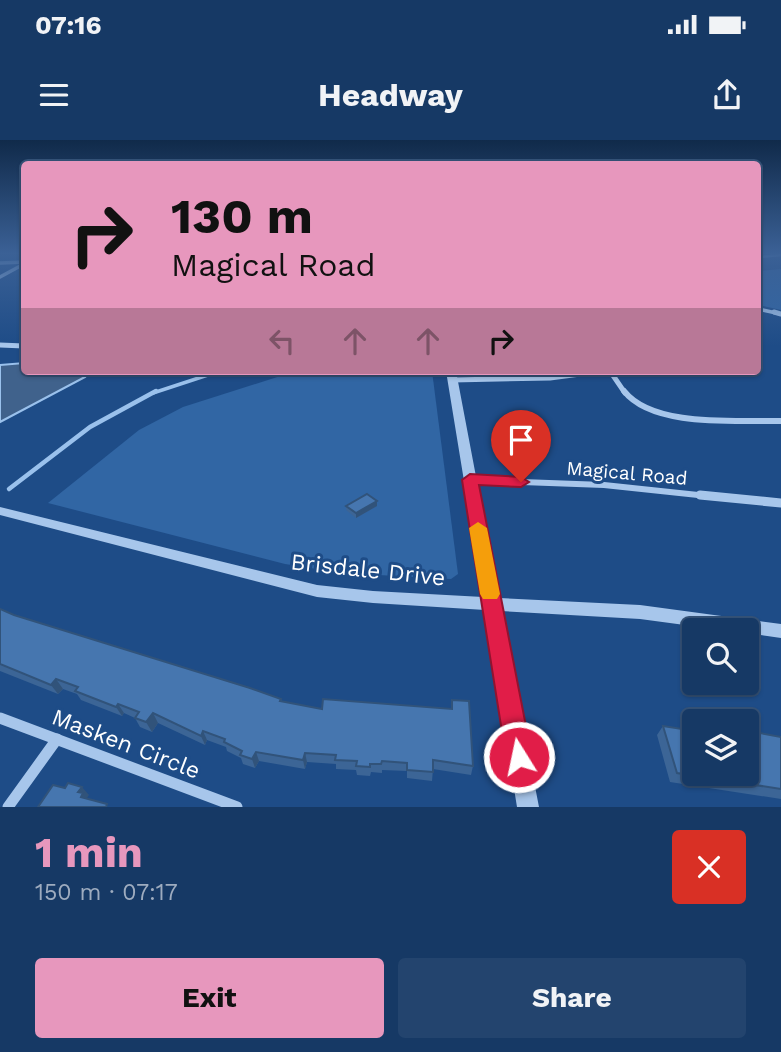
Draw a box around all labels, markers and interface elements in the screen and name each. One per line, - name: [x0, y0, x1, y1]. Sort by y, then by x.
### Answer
- text: 07:16: [35, 10, 101, 40]
- icon: menu: [35, 76, 73, 114]
- text: Headway: [318, 76, 463, 114]
- icon: share: [708, 76, 746, 114]
- text: 130 m: [171, 187, 313, 245]
- icon: right: [56, 189, 147, 280]
- text: Magical Road: [171, 246, 376, 284]
- icon: left: [263, 322, 301, 360]
- icon: ahead: [336, 322, 374, 360]
- icon: ahead: [409, 322, 447, 360]
- icon: right: [482, 322, 520, 360]
- pin: [491, 410, 551, 482]
- icon: arrive: [502, 421, 540, 459]
- street label: Magical Road: [566, 456, 688, 490]
- street label: Brisdale Drive: [289, 548, 447, 592]
- map controls: [682, 618, 759, 786]
- button: search: [682, 618, 759, 695]
- street label: Masken Circle: [48, 703, 204, 785]
- button: layers: [682, 709, 759, 786]
- position arrow: [482, 720, 556, 794]
- text: 1 min: [35, 828, 143, 877]
- button: close: [672, 830, 746, 904]
- text: 150 m · 07:17: [35, 879, 178, 906]
- button: Exit: [35, 958, 384, 1038]
- button: Share: [398, 958, 746, 1038]

